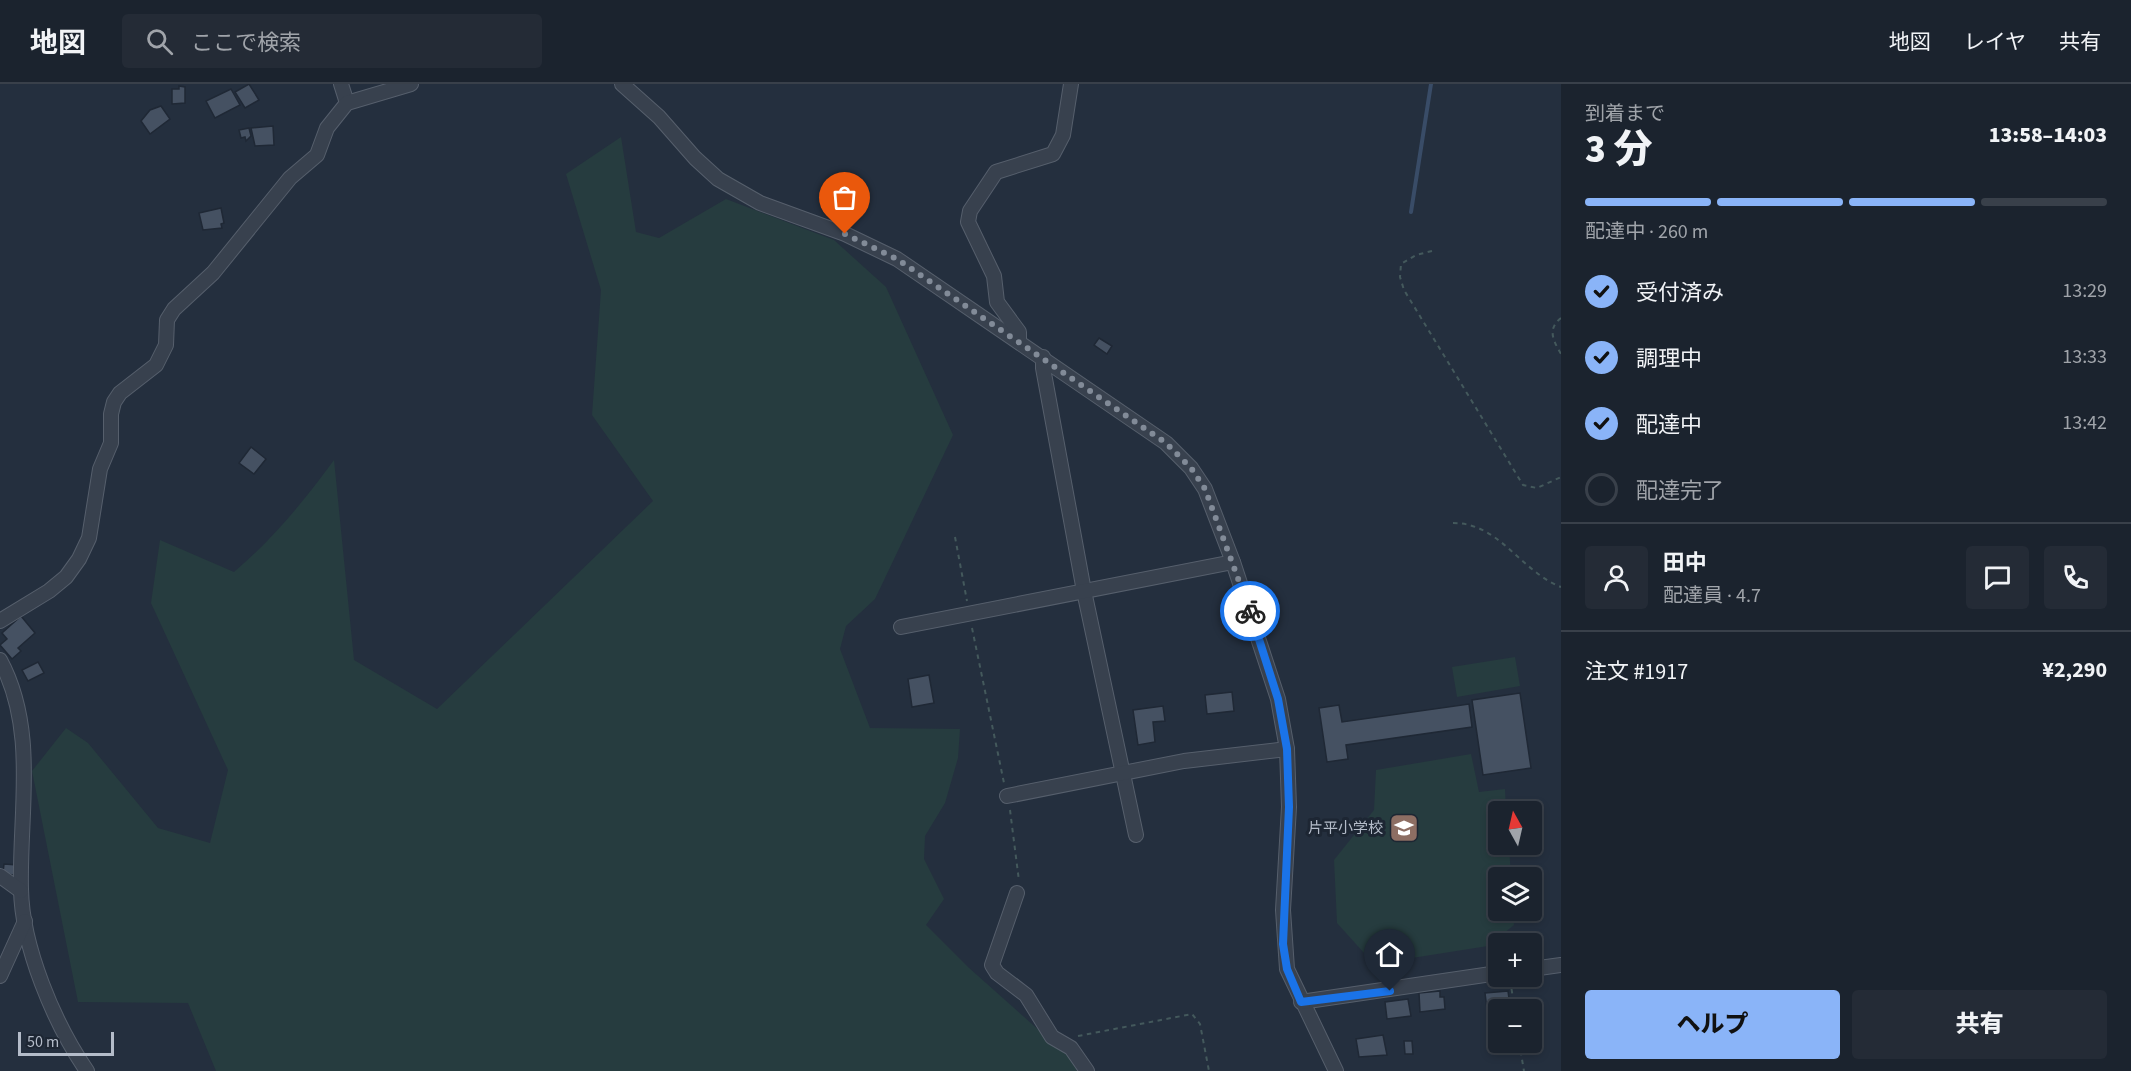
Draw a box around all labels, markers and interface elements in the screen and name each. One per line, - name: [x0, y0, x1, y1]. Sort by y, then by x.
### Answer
- search box: [122, 14, 542, 68]
- text: 地図: [30, 23, 86, 63]
- icon: search: [143, 25, 176, 58]
- text: ここで検索: [191, 27, 301, 59]
- text: 地図: [1889, 27, 1931, 57]
- text: レイヤ: [1964, 27, 2026, 57]
- text: 共有: [2059, 27, 2101, 57]
- text: 到着まで: [1585, 100, 1665, 128]
- text: 13:58–14:03: [1989, 119, 2107, 151]
- text: 3 分: [1585, 122, 1653, 178]
- pin: [819, 172, 870, 234]
- icon: bag: [828, 181, 861, 214]
- text: 配達中 · 260 m: [1585, 218, 1708, 246]
- icon: check: [1585, 275, 1618, 308]
- text: 受付済み: [1636, 277, 1724, 309]
- text: 13:29: [2062, 277, 2107, 305]
- icon: check: [1585, 341, 1618, 374]
- text: 調理中: [1636, 343, 1702, 375]
- text: 13:33: [2062, 343, 2107, 371]
- icon: check: [1585, 407, 1618, 440]
- text: 配達中: [1636, 409, 1702, 441]
- text: 13:42: [2062, 409, 2107, 437]
- text: 配達完了: [1636, 475, 1724, 507]
- button: person: [1585, 546, 1648, 609]
- button: chat: [1966, 546, 2029, 609]
- button: phone: [2044, 546, 2107, 609]
- text: 田中: [1663, 547, 1707, 579]
- courier: [1220, 581, 1280, 641]
- text: 配達員 · 4.7: [1663, 582, 1761, 610]
- icon: bike: [1234, 595, 1267, 628]
- text: ¥2,290: [2042, 654, 2107, 686]
- text: 注文 #1917: [1585, 656, 1688, 688]
- north arrow: [1488, 801, 1542, 855]
- map controls: [1488, 801, 1542, 1053]
- school or university icon: 片平小学校: [1388, 812, 1420, 844]
- place label: 片平小学校: [1308, 818, 1383, 839]
- button: layers: [1488, 867, 1542, 921]
- pin: [1364, 929, 1415, 991]
- button: +: [1488, 933, 1542, 987]
- icon: home: [1373, 938, 1406, 971]
- button: ヘルプ: [1585, 990, 1840, 1059]
- button: 共有: [1852, 990, 2107, 1059]
- button: −: [1488, 999, 1542, 1053]
- scale bar: [18, 1029, 114, 1056]
- text: 50 m: [27, 1031, 59, 1053]

